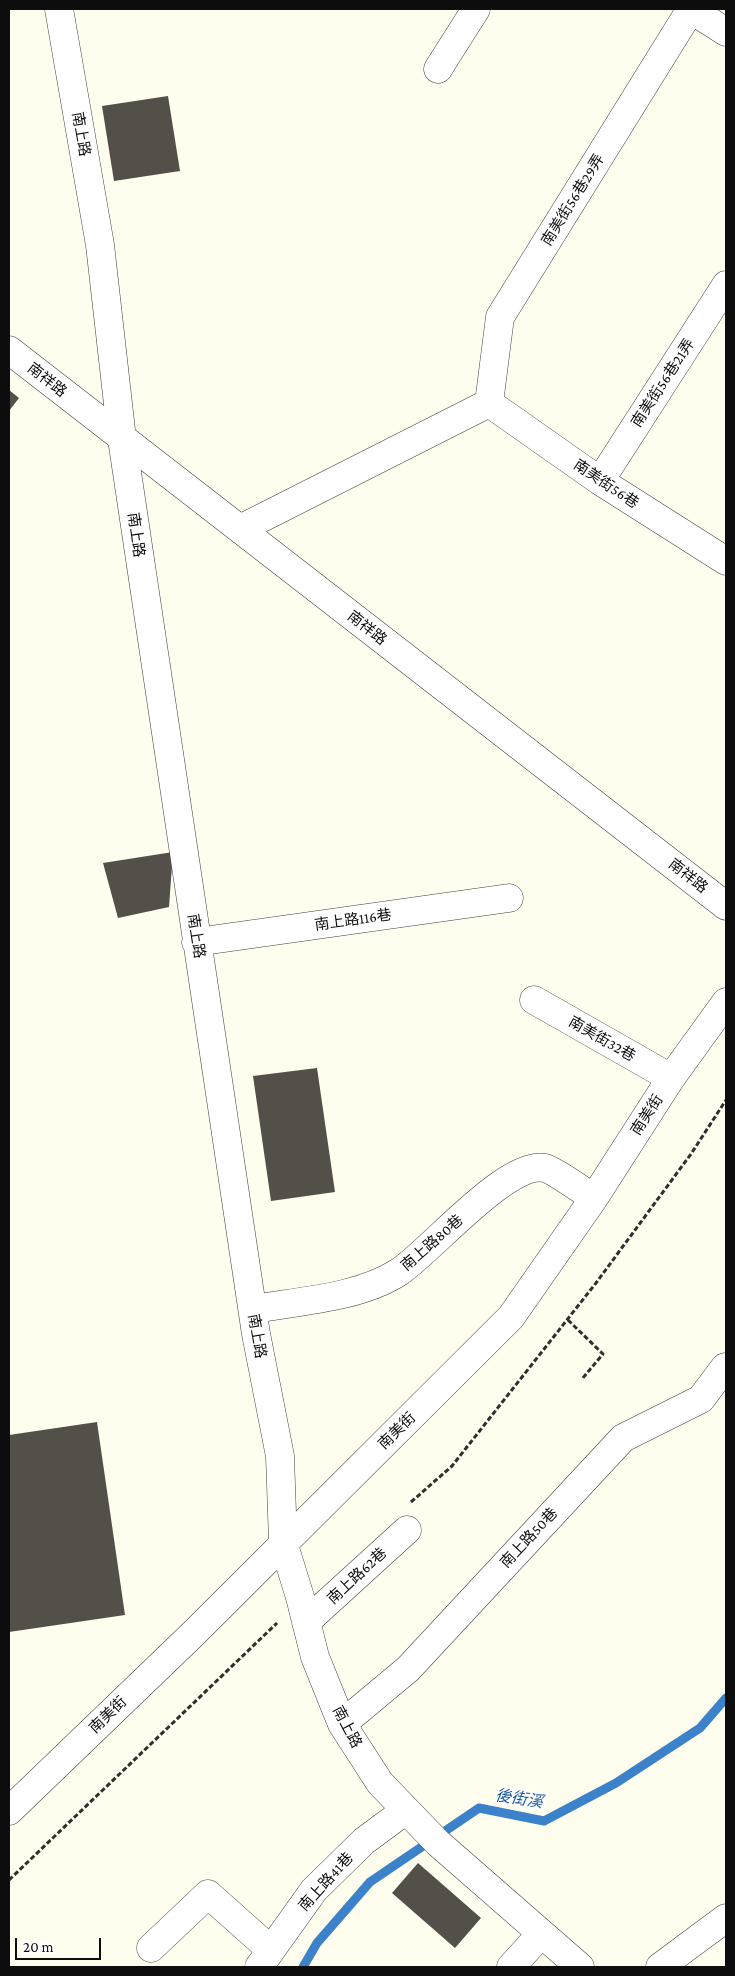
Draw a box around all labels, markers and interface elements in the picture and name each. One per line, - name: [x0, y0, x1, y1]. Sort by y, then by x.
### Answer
- street label: 南上路: [68, 110, 94, 158]
- street label: 南美街56巷29弄: [538, 151, 608, 249]
- street label: 南美街56巷21弄: [628, 335, 698, 431]
- street label: 南祥路: [24, 359, 70, 401]
- street label: 南美街56巷: [570, 456, 642, 512]
- street label: 南上路: [124, 511, 148, 559]
- street label: 南祥路: [344, 607, 390, 649]
- street label: 南祥路: [665, 855, 711, 897]
- street label: 南上路116巷: [313, 906, 393, 934]
- street label: 南上路: [184, 912, 208, 960]
- street label: 南美街32巷: [565, 1013, 639, 1065]
- street label: 南美街: [627, 1091, 667, 1139]
- street label: 南上路80巷: [397, 1211, 467, 1275]
- street label: 南上路: [244, 1312, 270, 1360]
- street label: 南美街: [375, 1409, 419, 1453]
- street label: 南上路50巷: [497, 1504, 561, 1572]
- street label: 南上路62巷: [324, 1544, 390, 1608]
- street label: 南美街: [86, 1693, 130, 1737]
- street label: 南上路: [328, 1703, 366, 1751]
- water label: 後街溪: [494, 1786, 544, 1812]
- street label: 南上路41巷: [295, 1849, 357, 1915]
- scale bar: [18, 1928, 104, 1960]
- text: 20 m: [23, 1939, 54, 1955]

